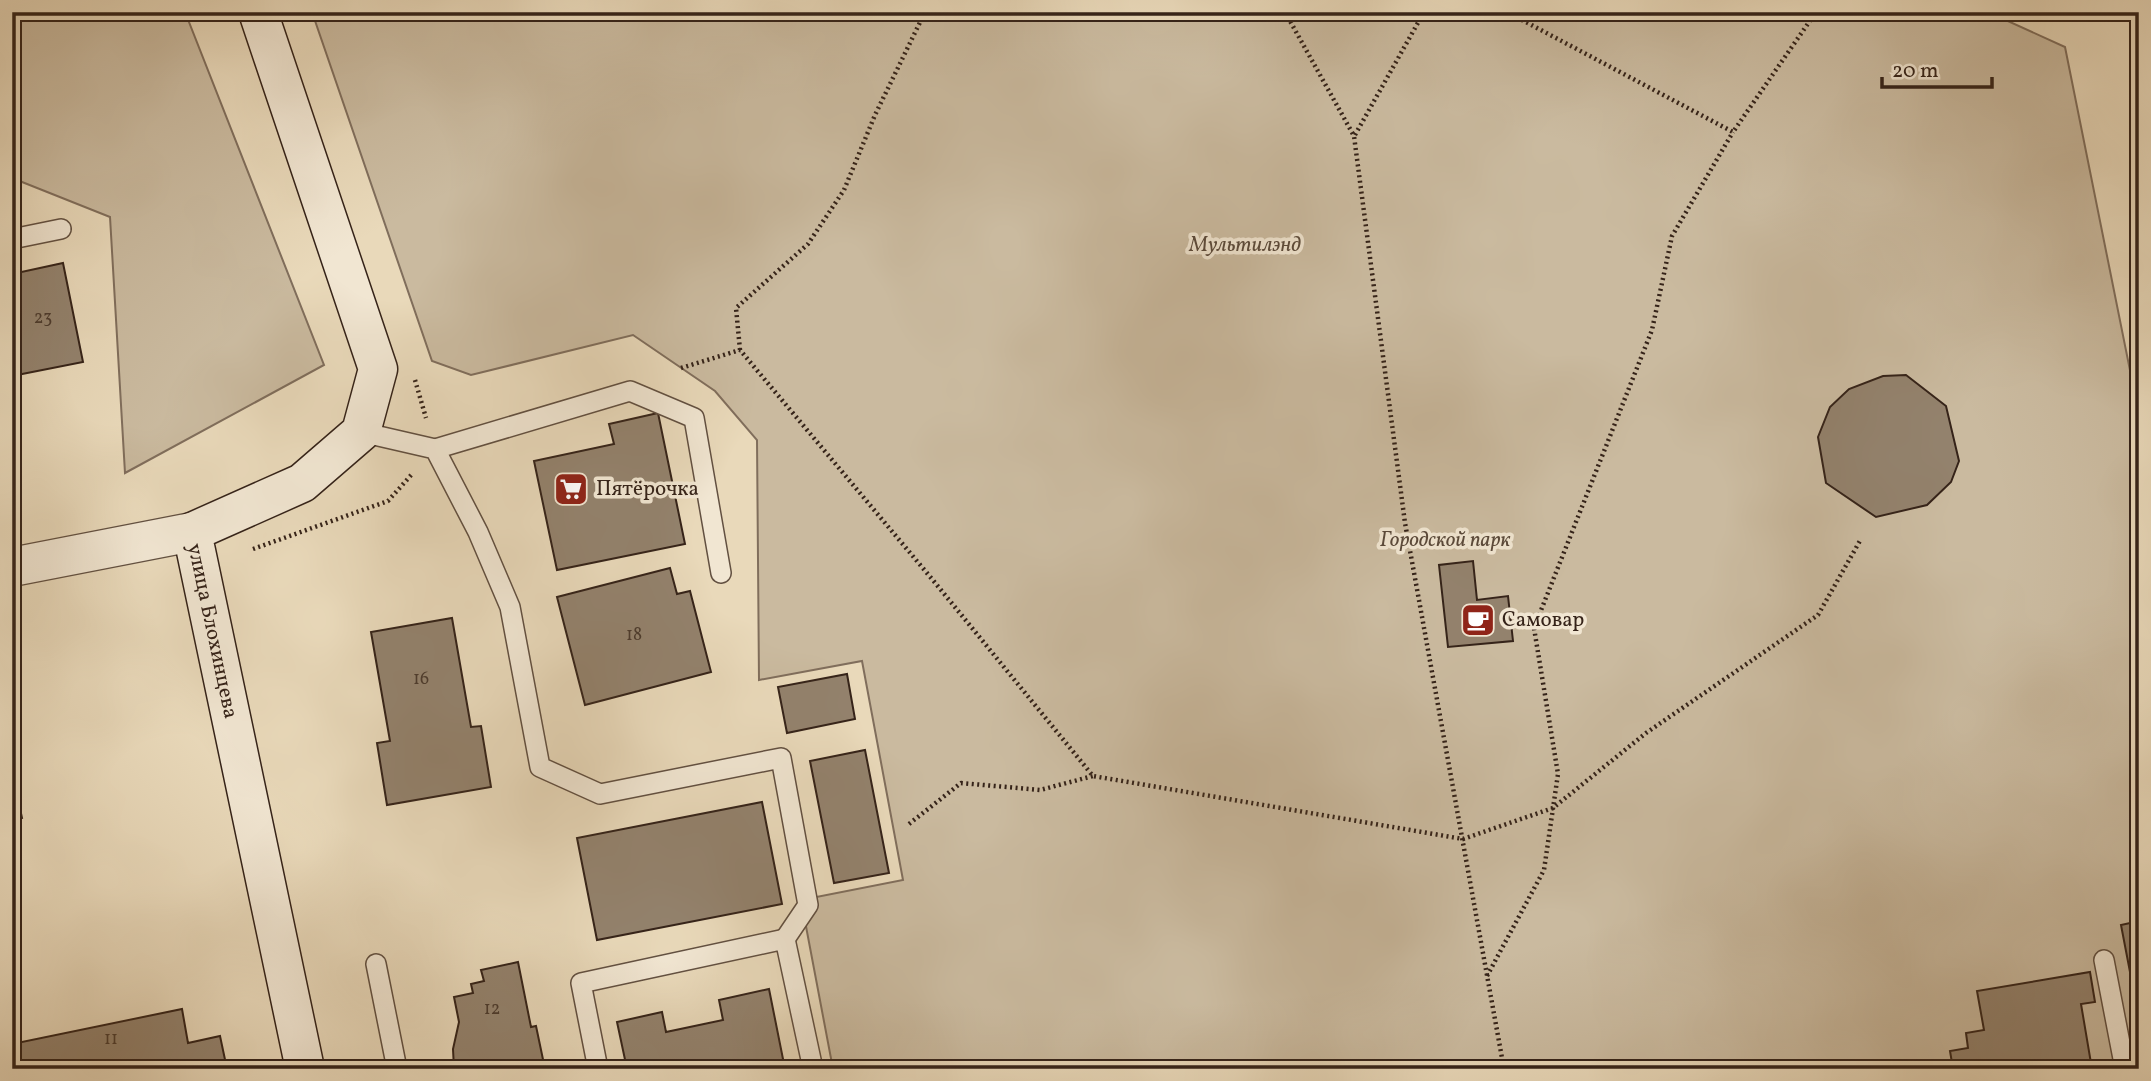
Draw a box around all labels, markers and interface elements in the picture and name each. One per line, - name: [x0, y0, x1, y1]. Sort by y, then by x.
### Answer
- scale bar: [1882, 46, 1992, 90]
- text: 20 m: [1892, 57, 1938, 86]
- park label: Мультилэнд: [1188, 231, 1301, 260]
- house number: 23: [34, 306, 52, 331]
- supermarket icon: Пятёрочка: [552, 470, 590, 508]
- place label: Пятёрочка: [596, 475, 699, 504]
- park label: Городской парк: [1380, 526, 1511, 555]
- street label: улица Блохинцева: [179, 541, 245, 721]
- cafe icon: Самовар: [1459, 601, 1497, 639]
- place label: Самовар: [1502, 606, 1584, 635]
- house number: 18: [626, 623, 642, 648]
- house number: 16: [413, 667, 429, 692]
- house number: 12: [484, 997, 500, 1022]
- house number: 11: [104, 1027, 118, 1052]

